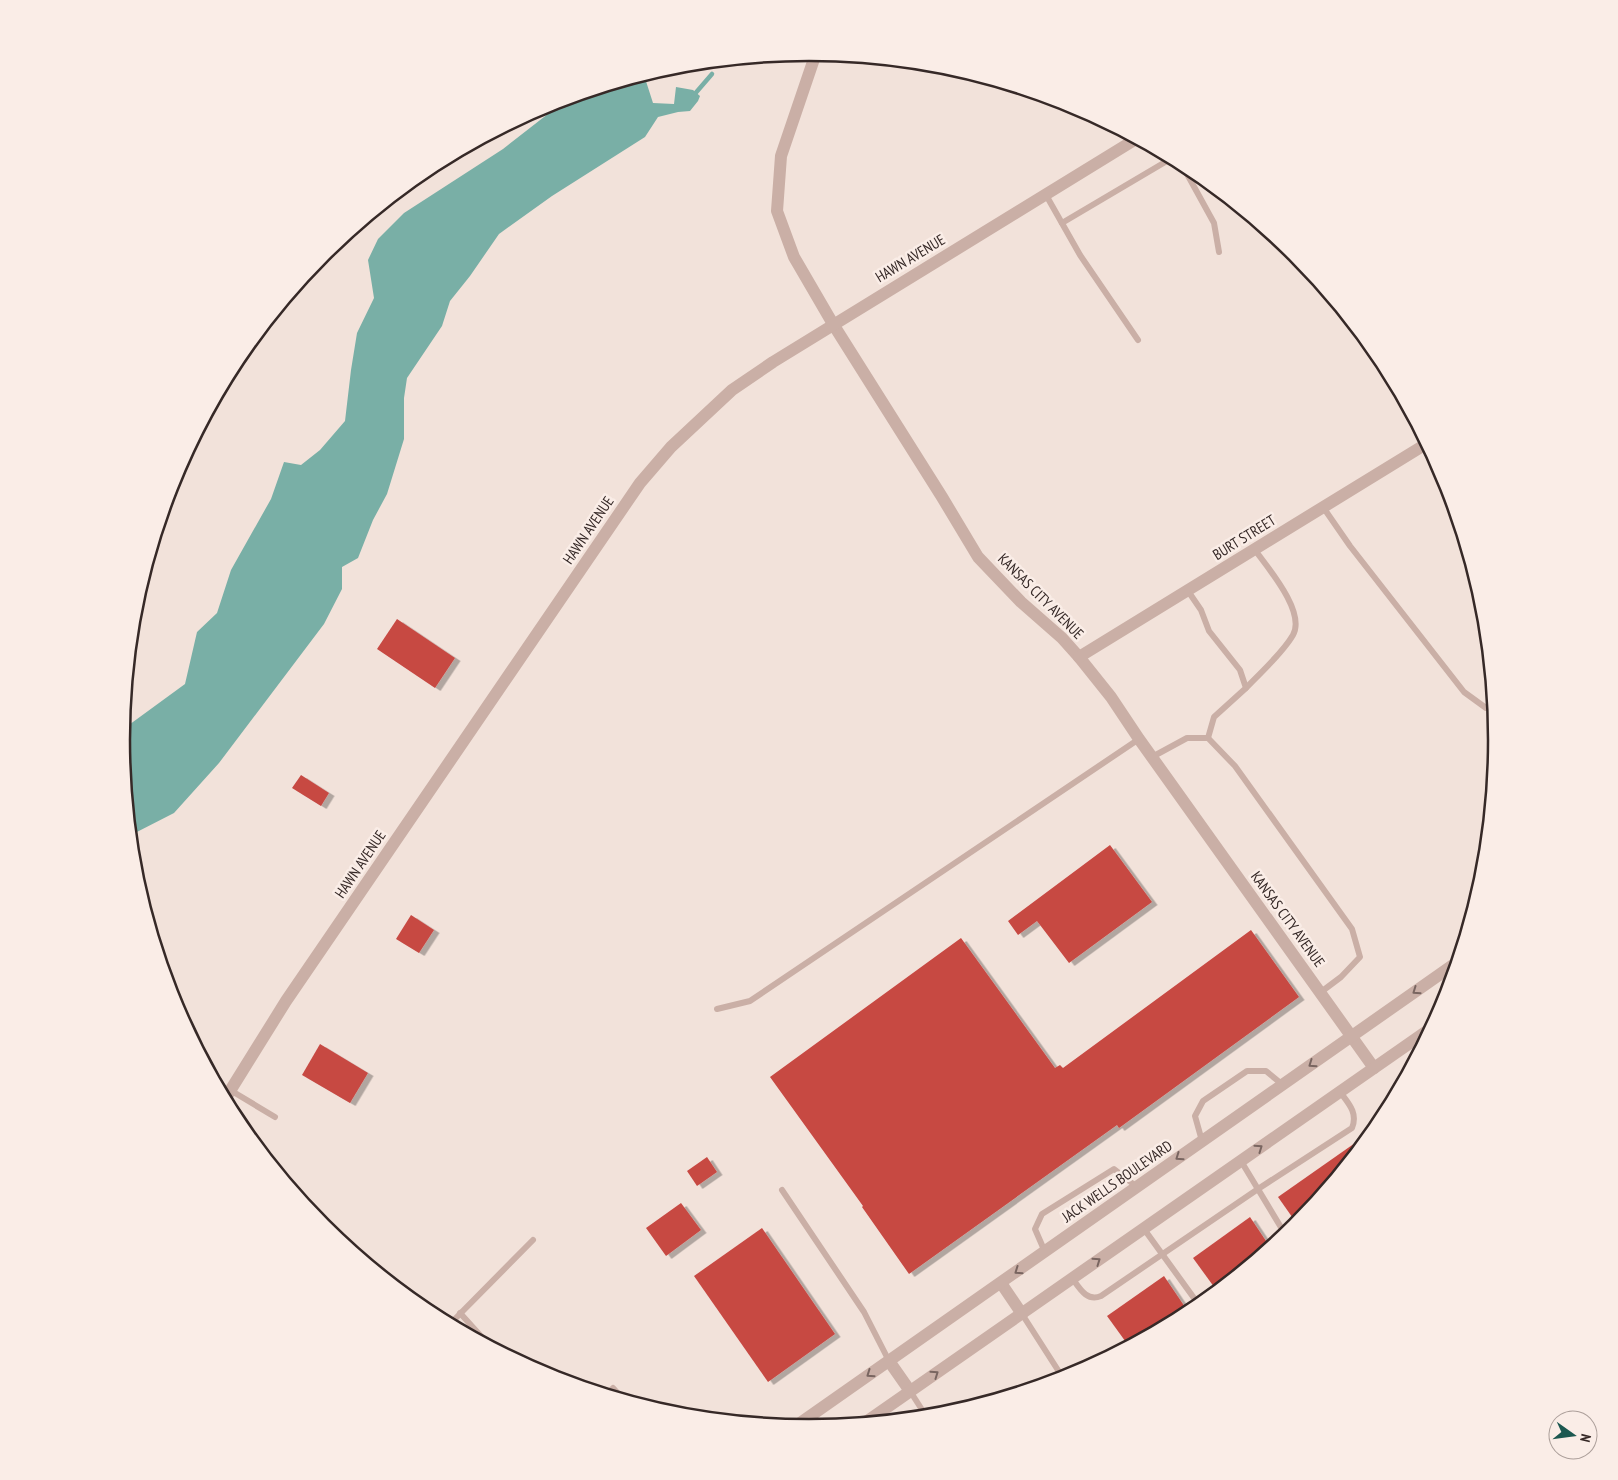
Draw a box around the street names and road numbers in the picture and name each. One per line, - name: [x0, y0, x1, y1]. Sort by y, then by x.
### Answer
- street label: HAWN AVENUE: [872, 230, 948, 286]
- street label: HAWN AVENUE: [558, 492, 618, 568]
- street label: BURT STREET: [1209, 510, 1279, 564]
- street label: KANSAS CITY AVENUE: [994, 549, 1088, 643]
- street label: HAWN AVENUE: [330, 826, 390, 902]
- street label: KANSAS CITY AVENUE: [1247, 867, 1329, 971]
- street label: JACK WELLS BOULEVARD: [1057, 1136, 1176, 1227]

